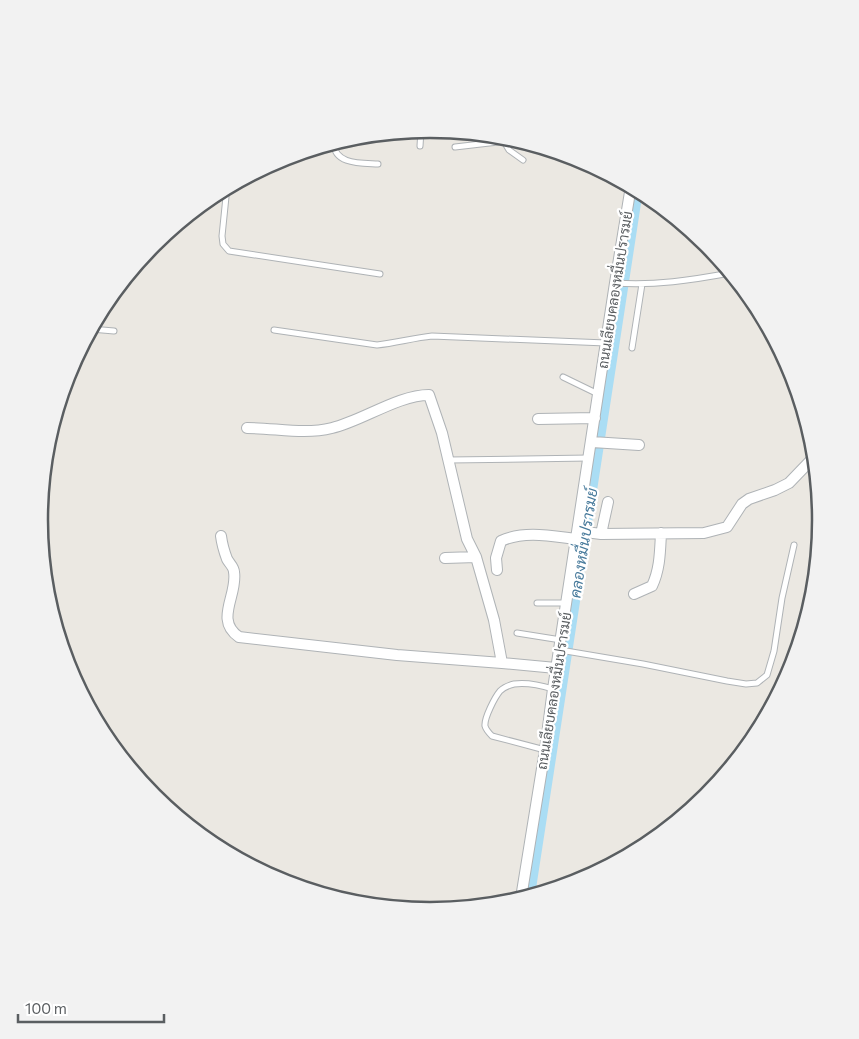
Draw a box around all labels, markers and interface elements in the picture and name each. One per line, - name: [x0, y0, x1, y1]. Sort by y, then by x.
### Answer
- street label: ถนนเลียบคลองหมื่นปรารมย์: [591, 210, 635, 370]
- water label: คลองหมื่นปรารมย์: [560, 484, 601, 599]
- street label: ถนนเลียบคลองหมื่นปรารมย์: [530, 611, 574, 771]
- scale bar: [18, 992, 164, 1024]
- text: 100 m: [25, 999, 67, 1017]

